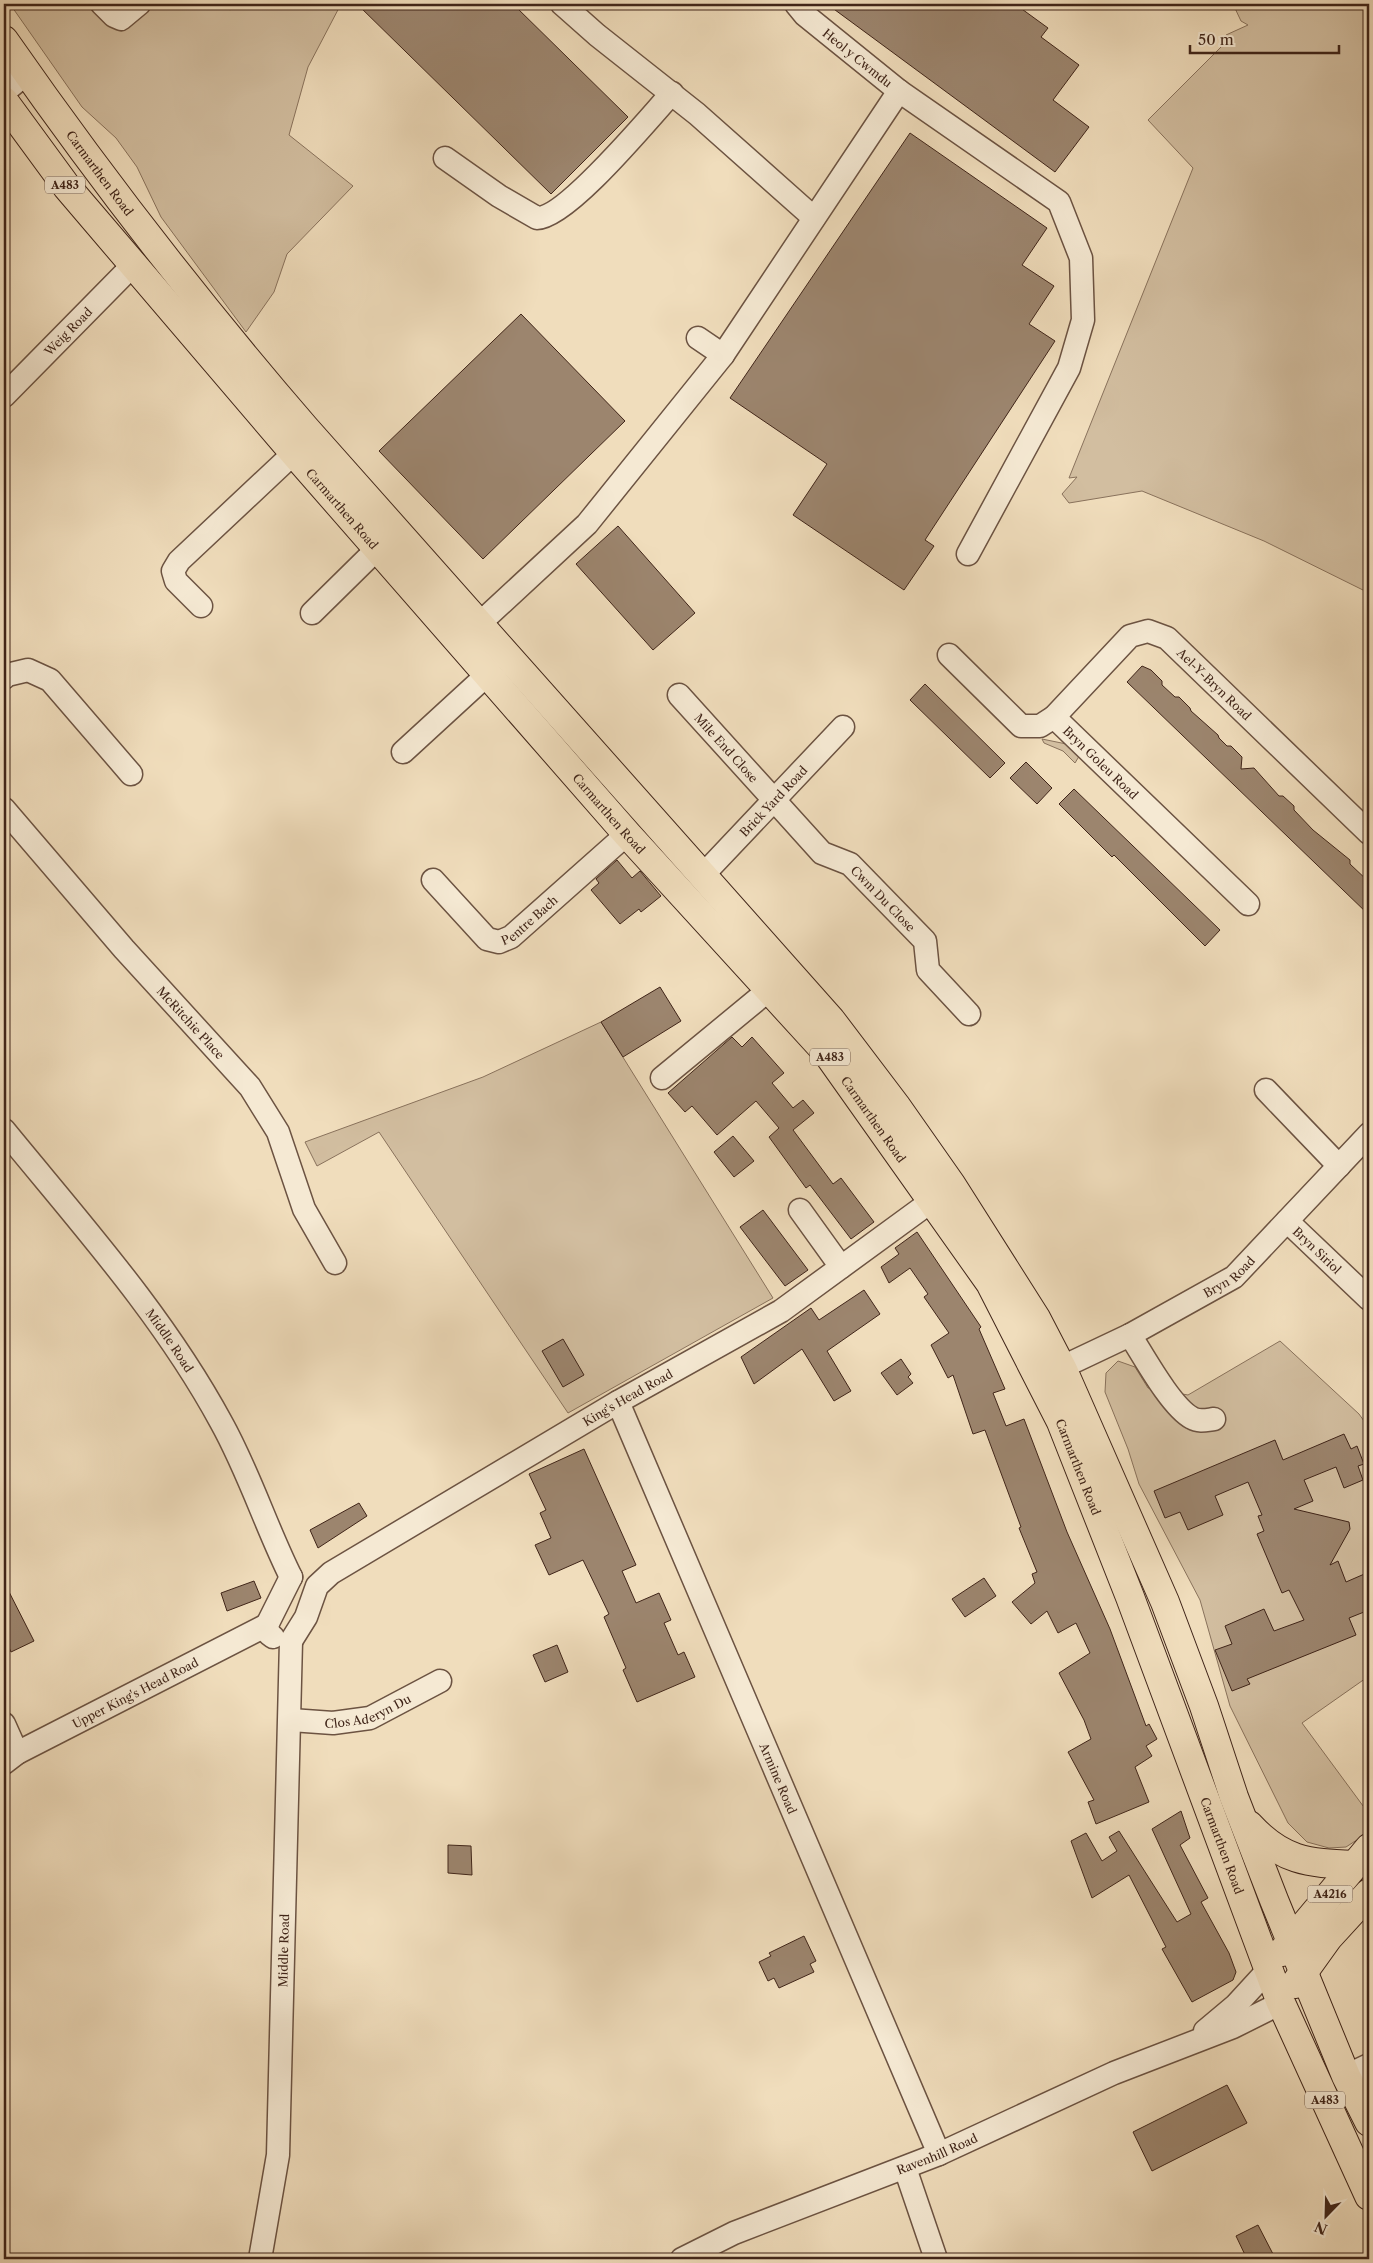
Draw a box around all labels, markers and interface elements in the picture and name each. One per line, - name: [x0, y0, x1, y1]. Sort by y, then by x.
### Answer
- scale bar: [1190, 22, 1339, 54]
- street label: Heol y Cwmdu: [820, 25, 896, 91]
- text: 50 m: [1198, 30, 1234, 49]
- street label: Carmarthen Road: [64, 127, 137, 219]
- road number: A483: [45, 176, 85, 194]
- street label: Weig Road: [40, 303, 95, 359]
- street label: Carmarthen Road: [303, 465, 382, 552]
- street label: Ael-Y-Bryn Road: [1174, 644, 1255, 723]
- street label: Mile End Close: [692, 710, 762, 785]
- street label: Bryn Goleu Road: [1060, 723, 1142, 802]
- street label: Brick Yard Road: [736, 762, 811, 839]
- street label: Carmarthen Road: [570, 770, 649, 857]
- street label: Cwm Du Close: [848, 862, 919, 935]
- street label: Pentre Bach: [499, 892, 561, 948]
- street label: McRitchie Place: [154, 983, 228, 1062]
- road number: A483: [810, 1048, 850, 1066]
- street label: Carmarthen Road: [838, 1073, 910, 1166]
- street label: Bryn Siriol: [1290, 1223, 1345, 1277]
- street label: Bryn Road: [1200, 1252, 1258, 1300]
- street label: Middle Road: [143, 1306, 197, 1375]
- street label: King's Head Road: [580, 1365, 676, 1429]
- street label: Carmarthen Road: [1053, 1416, 1105, 1518]
- street label: Upper King's Head Road: [69, 1654, 201, 1731]
- street label: Clos Aderyn Du: [324, 1690, 414, 1731]
- street label: Armine Road: [756, 1739, 801, 1817]
- street label: Carmarthen Road: [1198, 1795, 1247, 1897]
- road number: A4216: [1308, 1886, 1352, 1902]
- street label: Middle Road: [275, 1913, 292, 1988]
- road number: A483: [1305, 2092, 1345, 2108]
- street label: Ravenhill Road: [894, 2130, 980, 2177]
- north arrow: [1300, 2190, 1350, 2240]
- text: N: [1312, 2217, 1330, 2239]

